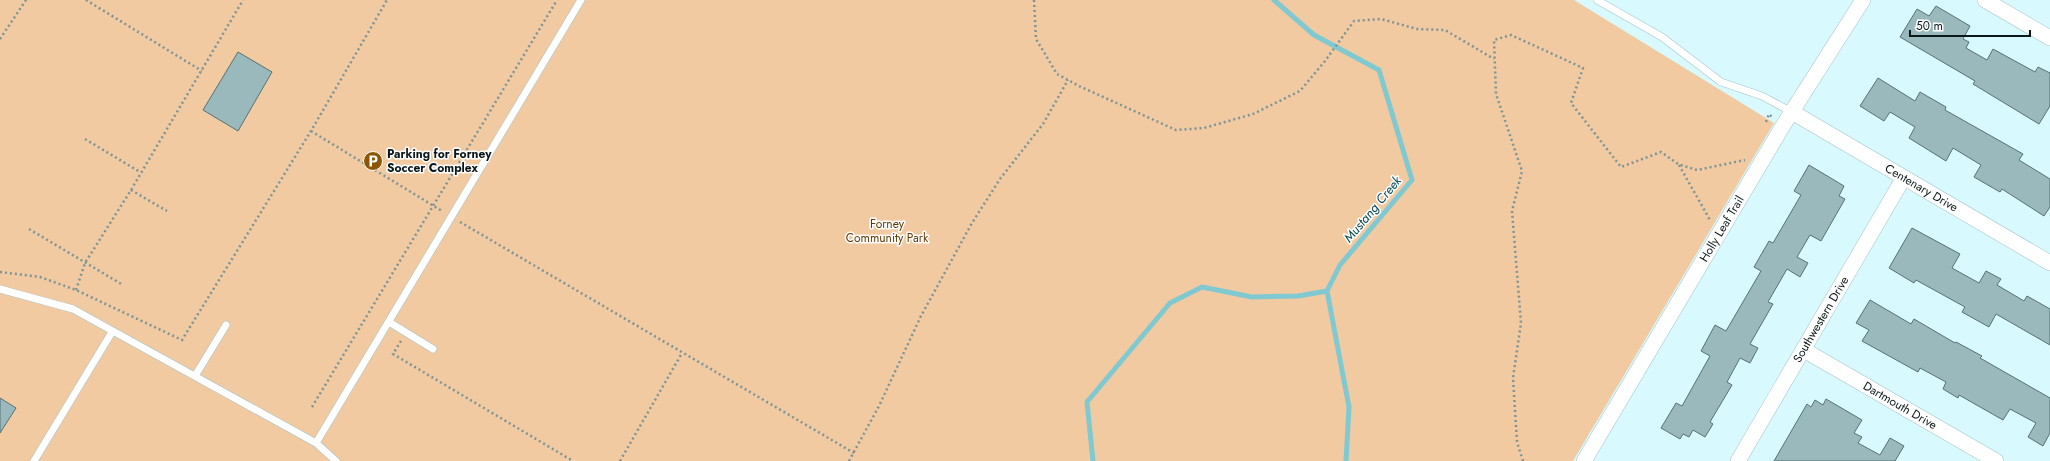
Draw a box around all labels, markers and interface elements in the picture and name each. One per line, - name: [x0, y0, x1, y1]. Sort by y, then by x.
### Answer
- scale bar: [1910, 12, 2030, 38]
- text: 50 m: [1916, 17, 1943, 35]
- place label: Parking for Forney Soccer Complex: [387, 145, 492, 177]
- parking icon: Parking for Forney Soccer Complex: [362, 150, 384, 172]
- street label: Centenary Drive: [1882, 159, 1961, 216]
- water label: Mustang Creek: [1339, 172, 1406, 247]
- street label: Holly Leaf Trail: [1695, 192, 1749, 265]
- park label: Forney Community Park: [846, 215, 929, 247]
- street label: Southwestern Drive: [1788, 273, 1853, 366]
- street label: Dartmouth Drive: [1860, 377, 1940, 434]

